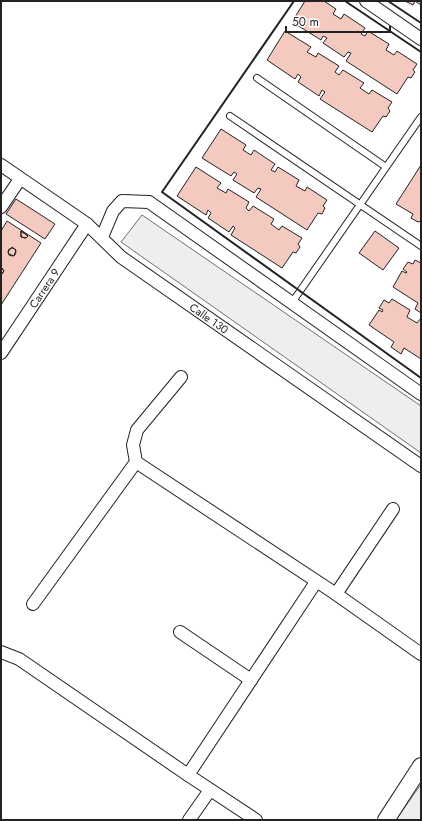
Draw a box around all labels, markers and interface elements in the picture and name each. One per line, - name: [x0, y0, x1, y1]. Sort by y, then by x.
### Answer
- scale bar: [286, 8, 390, 34]
- text: 50 m: [292, 13, 319, 31]
- street label: Carrera 9: [25, 265, 63, 311]
- street label: Calle 130: [186, 299, 232, 338]

